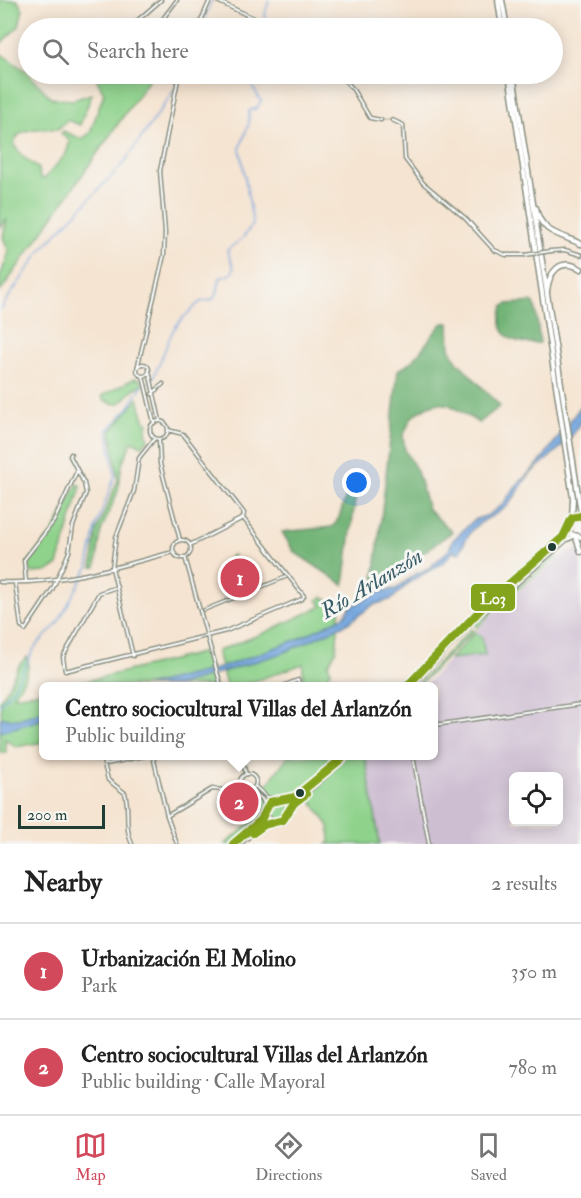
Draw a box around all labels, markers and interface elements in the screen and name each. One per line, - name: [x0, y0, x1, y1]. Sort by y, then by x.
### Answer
- search box: [18, 18, 563, 84]
- icon: search: [39, 35, 72, 68]
- text: Search here: [87, 37, 189, 65]
- your location: [342, 468, 371, 497]
- unlabelled marker: [546, 541, 558, 553]
- water label: Río Arlanzón: [314, 542, 428, 626]
- pin: 1: [220, 556, 260, 600]
- line badge: L03: [470, 583, 516, 612]
- text: L03: [480, 589, 506, 609]
- popup: [39, 682, 438, 760]
- text: Centro sociocultural Villas del Arlanzón: [65, 695, 412, 723]
- text: Public building: [65, 723, 185, 748]
- map controls: [509, 772, 563, 826]
- button: locate: [509, 772, 563, 826]
- pin: 2: [220, 780, 258, 824]
- unlabelled marker: [294, 787, 306, 799]
- scale bar: [18, 802, 105, 830]
- text: 200 m: [27, 805, 67, 825]
- text: Nearby: [24, 867, 102, 899]
- text: 2 results: [491, 871, 557, 896]
- text: Urbanización El Molino: [81, 945, 296, 973]
- text: 1: [40, 959, 47, 984]
- text: 350 m: [511, 959, 557, 984]
- text: Park: [81, 973, 117, 998]
- text: Centro sociocultural Villas del Arlanzón: [81, 1041, 428, 1069]
- text: 2: [38, 1055, 49, 1080]
- text: 780 m: [508, 1055, 557, 1080]
- text: Public building · Calle Mayoral: [81, 1069, 325, 1094]
- tab: Map: [74, 1129, 107, 1185]
- tab: Directions: [255, 1129, 322, 1185]
- tab: Saved: [470, 1129, 507, 1185]

